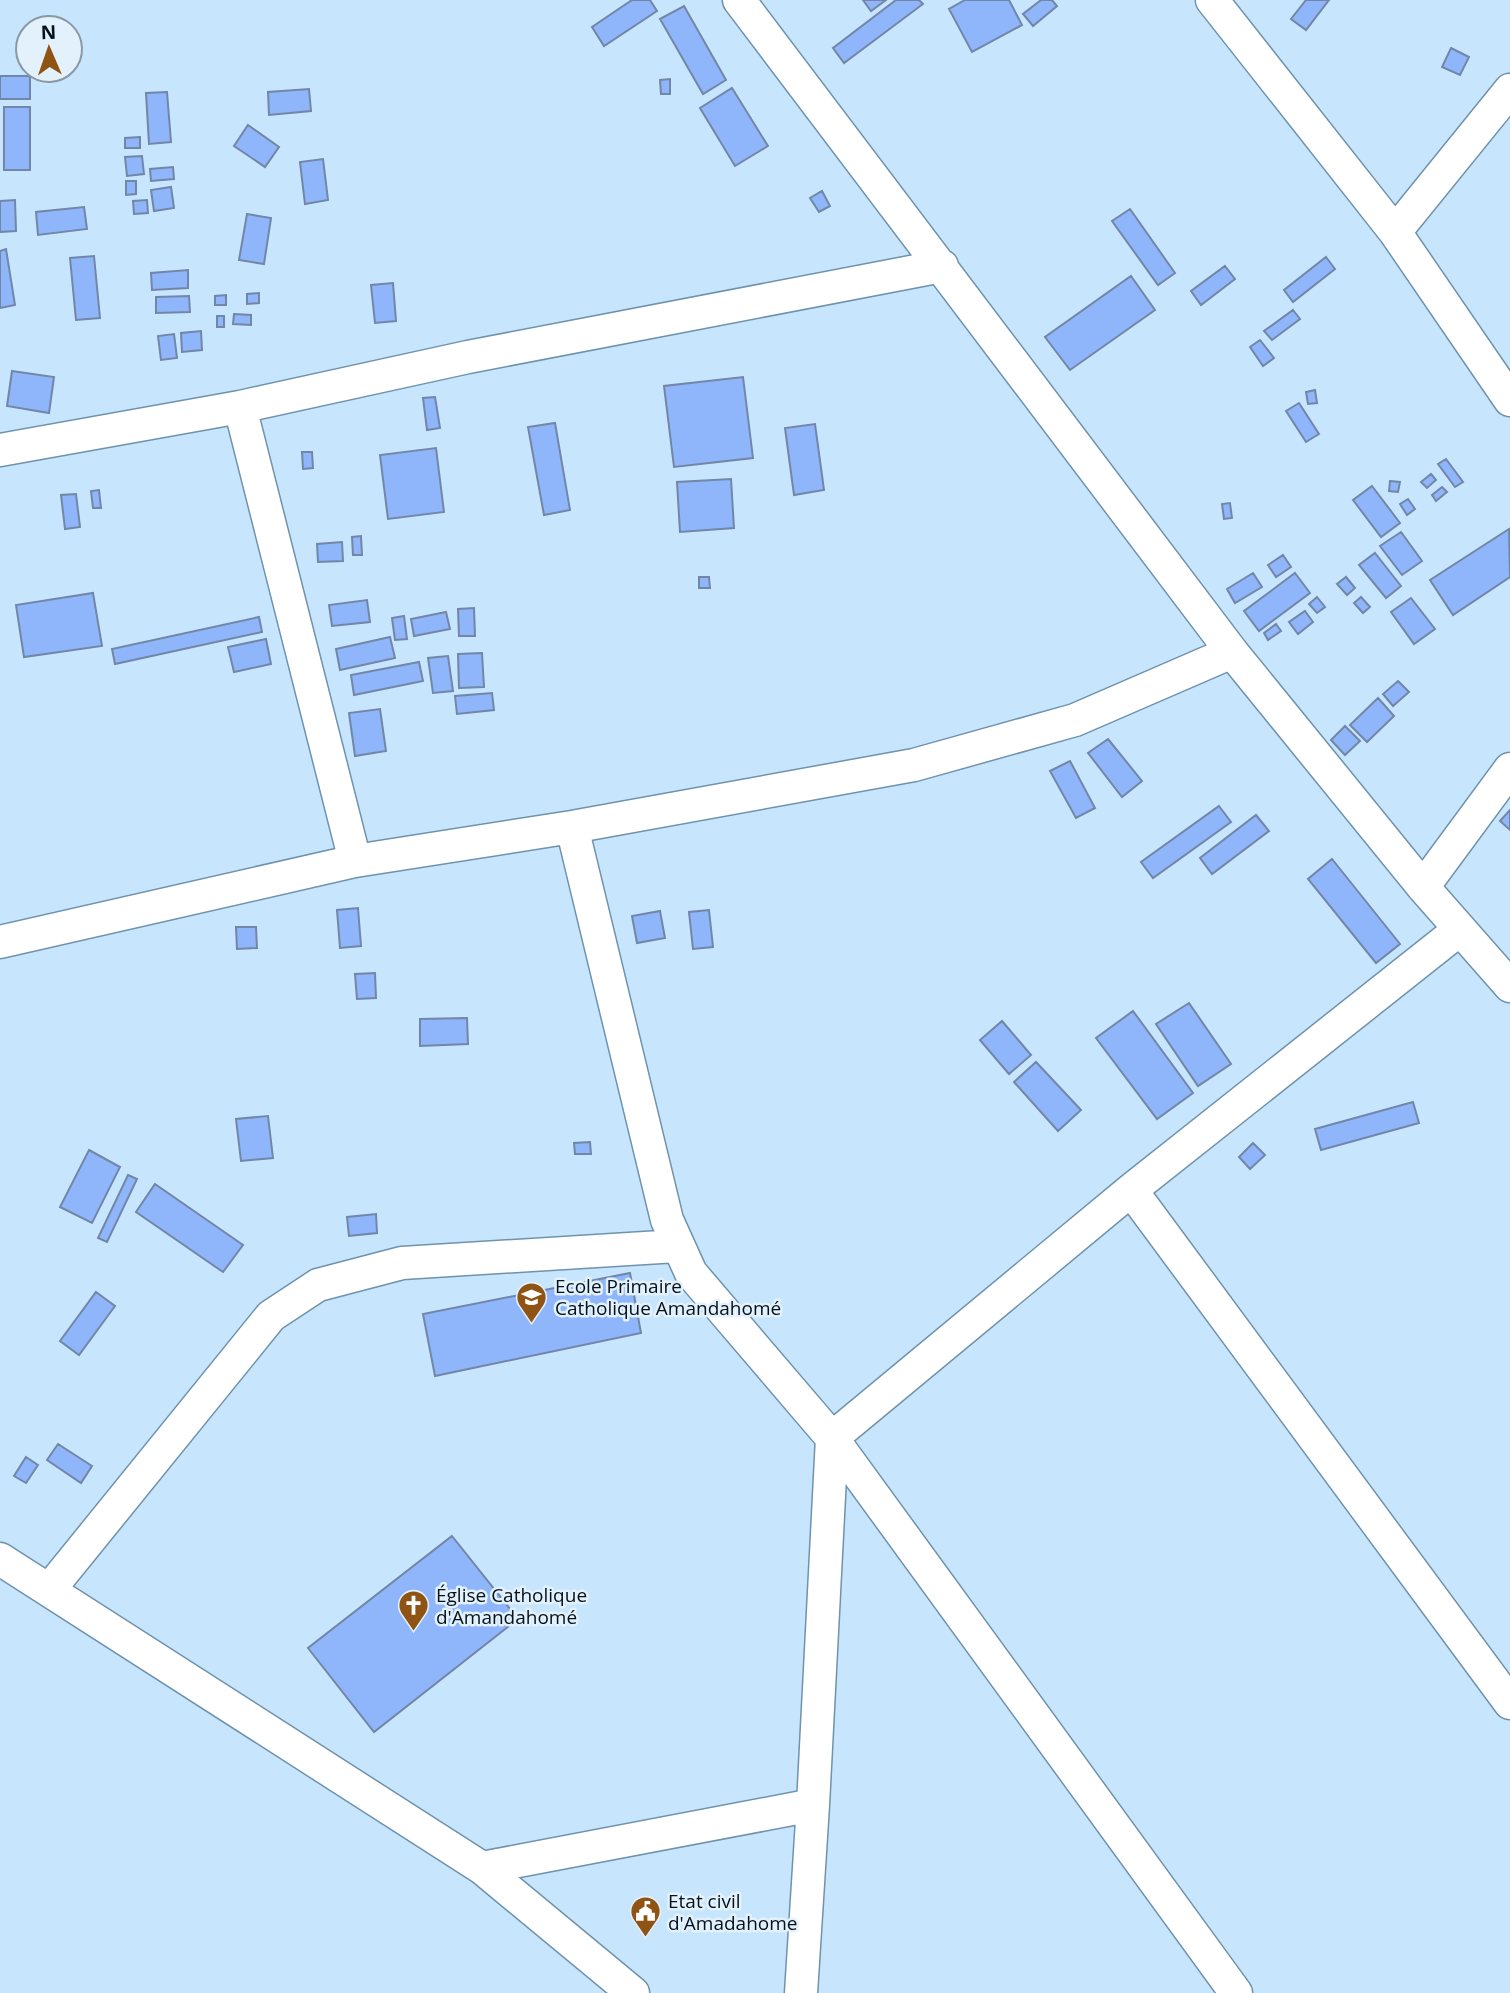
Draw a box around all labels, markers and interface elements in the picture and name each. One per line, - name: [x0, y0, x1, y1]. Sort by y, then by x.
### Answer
- north arrow: [14, 14, 84, 84]
- text: N: [40, 19, 57, 45]
- place label: Ecole Primaire Catholique Amandahomé: [555, 1273, 781, 1321]
- school or university icon: Ecole Primaire Catholique Amandahomé: [515, 1280, 549, 1324]
- place label: Église Catholique d'Amandahomé: [436, 1582, 587, 1630]
- church icon: Église Catholique d'Amandahomé: [396, 1589, 430, 1633]
- place label: Etat civil d'Amadahome: [668, 1888, 797, 1936]
- public building icon: Etat civil d'Amadahome: [628, 1895, 662, 1939]

